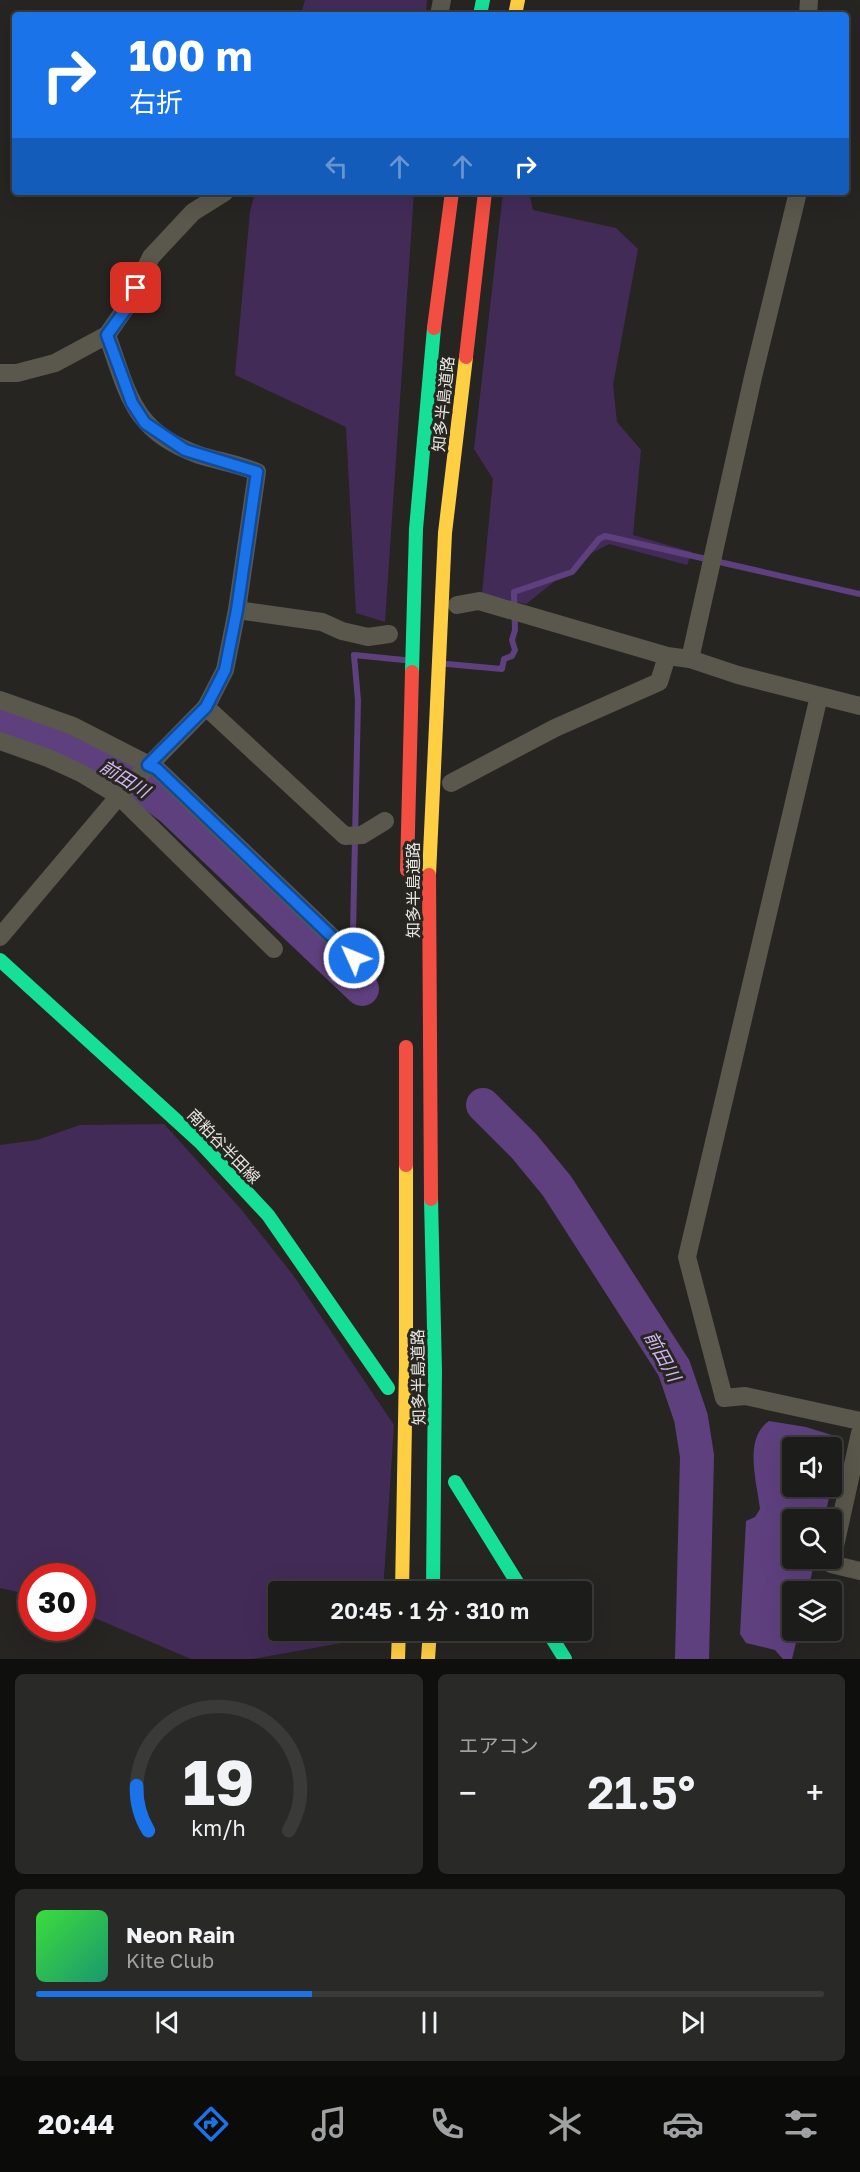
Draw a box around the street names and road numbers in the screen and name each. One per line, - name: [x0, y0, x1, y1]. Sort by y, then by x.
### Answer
- street label: 知多半島道路: [428, 355, 458, 453]
- street label: 知多半島道路: [403, 842, 423, 938]
- street label: 南粕谷半田線: [183, 1105, 265, 1187]
- street label: 知多半島道路: [407, 1329, 429, 1425]

